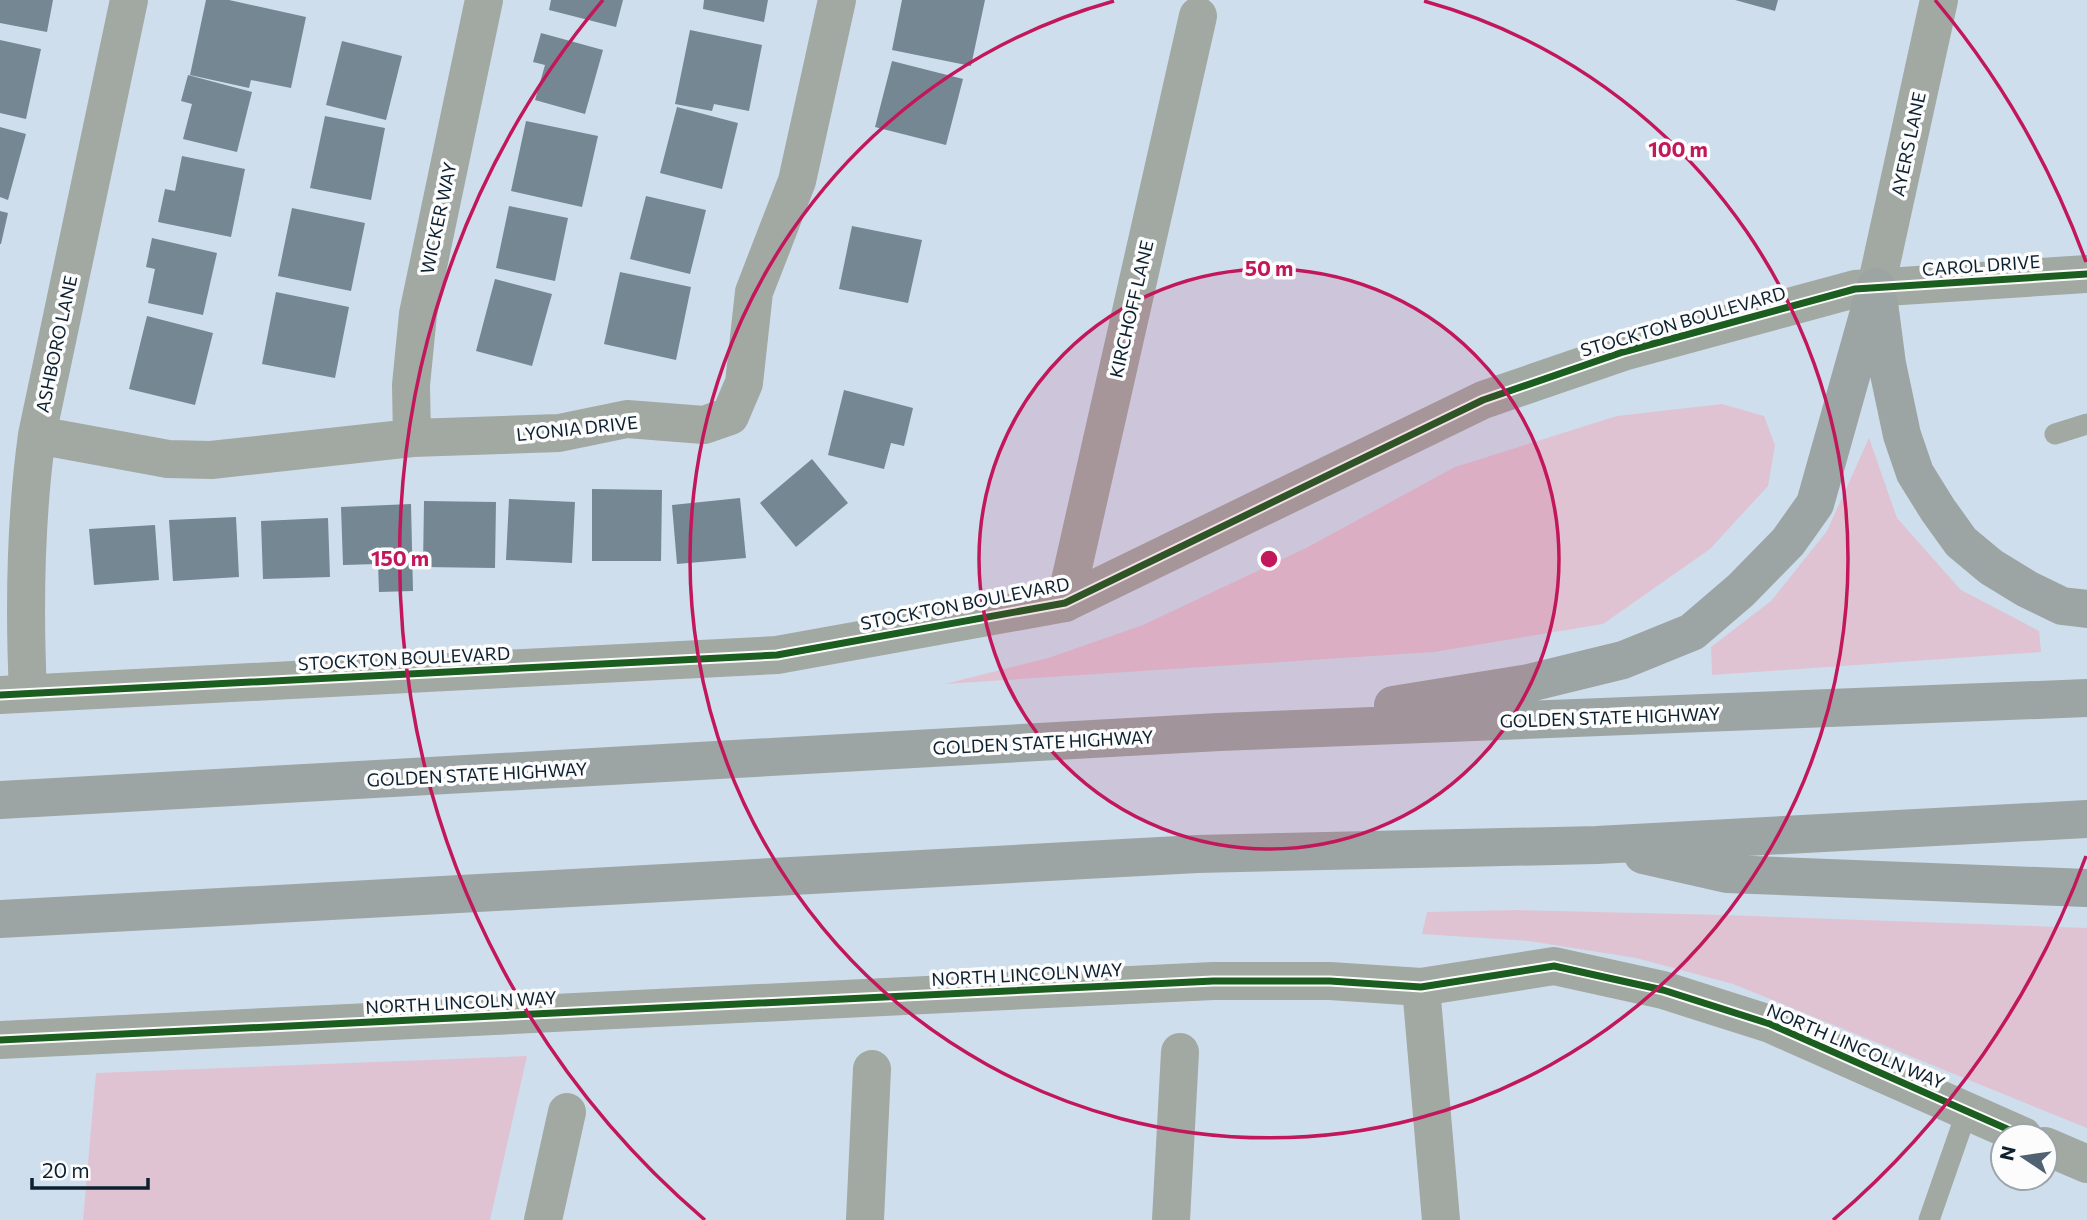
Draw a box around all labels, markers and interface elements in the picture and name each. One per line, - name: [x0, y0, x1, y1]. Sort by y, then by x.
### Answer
- street label: AYERS LANE: [1886, 90, 1930, 198]
- text: 100 m: [1648, 136, 1708, 161]
- street label: WICKER WAY: [415, 160, 461, 276]
- street label: KIRCHOFF LANE: [1104, 238, 1158, 380]
- street label: CAROL DRIVE: [1921, 250, 2041, 280]
- text: 50 m: [1245, 255, 1293, 280]
- street label: ASHBORO LANE: [31, 273, 81, 415]
- street label: STOCKTON BOULEVARD: [1578, 281, 1788, 361]
- street label: LYONIA DRIVE: [515, 411, 639, 445]
- text: 150 m: [371, 545, 429, 570]
- centre of rings: [1257, 547, 1281, 571]
- street label: STOCKTON BOULEVARD: [859, 572, 1071, 634]
- street label: STOCKTON BOULEVARD: [297, 641, 511, 675]
- street label: GOLDEN STATE HIGHWAY: [1499, 702, 1721, 732]
- street label: GOLDEN STATE HIGHWAY: [932, 725, 1154, 759]
- street label: GOLDEN STATE HIGHWAY: [366, 757, 588, 791]
- street label: NORTH LINCOLN WAY: [931, 958, 1123, 990]
- street label: NORTH LINCOLN WAY: [365, 986, 557, 1018]
- street label: NORTH LINCOLN WAY: [1764, 998, 1949, 1094]
- north arrow: [1989, 1122, 2059, 1192]
- text: N: [1994, 1144, 2020, 1163]
- scale bar: [32, 1146, 147, 1190]
- text: 20 m: [42, 1157, 90, 1182]

